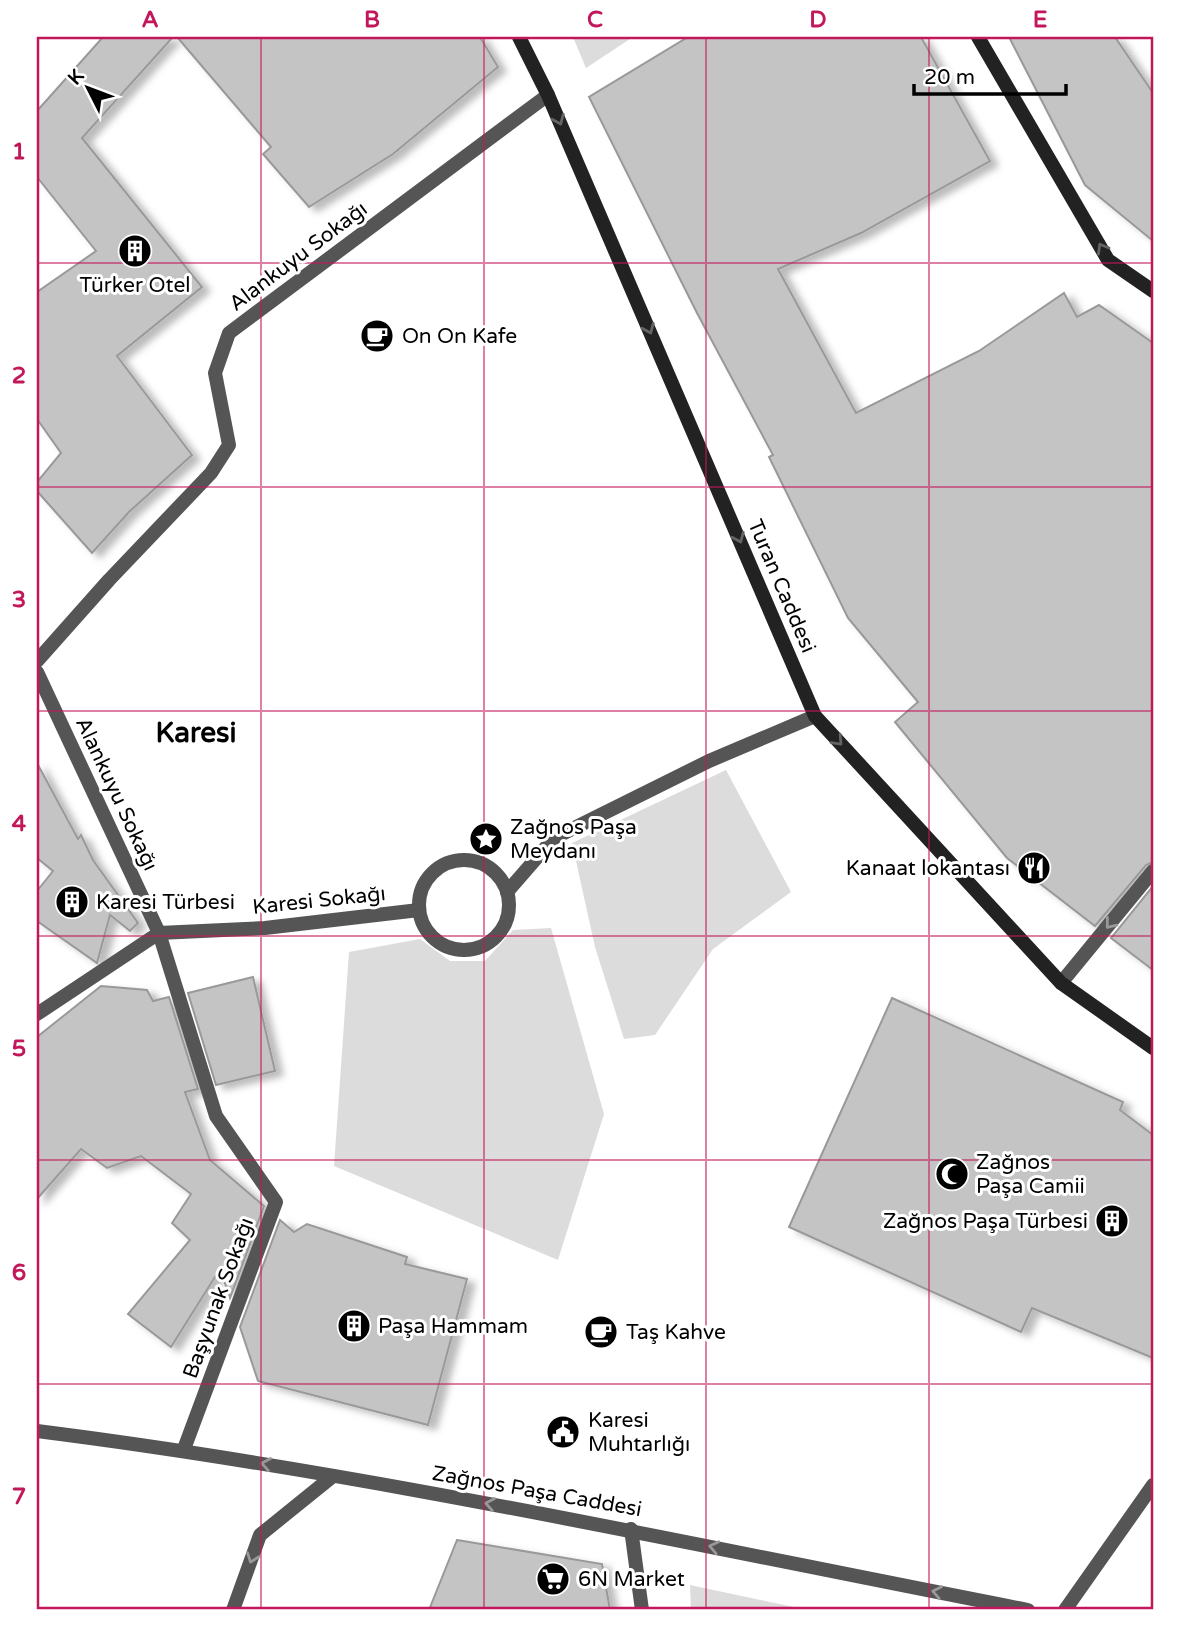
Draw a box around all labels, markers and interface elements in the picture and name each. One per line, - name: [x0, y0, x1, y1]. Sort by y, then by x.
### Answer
- text: A: [141, 6, 159, 34]
- text: B: [364, 6, 380, 34]
- text: C: [587, 6, 603, 34]
- text: D: [809, 6, 827, 34]
- text: E: [1033, 6, 1047, 34]
- north arrow: [52, 52, 122, 122]
- scale bar: [914, 52, 1066, 96]
- text: K: [64, 65, 89, 89]
- text: 20 m: [924, 65, 975, 90]
- one-way arrow: [551, 113, 565, 126]
- text: 1: [12, 138, 26, 166]
- street label: Alankuyu Sokağı: [224, 196, 372, 316]
- building icon: Türker Otel: [116, 232, 154, 270]
- one-way arrow: [1097, 243, 1110, 256]
- place label: Türker Otel: [79, 273, 191, 298]
- cafe icon: On On Kafe: [358, 317, 396, 355]
- one-way arrow: [641, 322, 655, 335]
- place label: On On Kafe: [402, 324, 517, 349]
- text: 2: [12, 362, 26, 390]
- street label: Turan Caddesi: [742, 516, 821, 657]
- one-way arrow: [730, 532, 744, 544]
- text: 3: [12, 586, 26, 614]
- street label: Alankuyu Sokağı: [70, 714, 163, 875]
- district label: Karesi: [155, 716, 237, 750]
- one-way arrow: [830, 733, 842, 746]
- text: 4: [12, 810, 27, 838]
- place label: Zağnos Paşa Meydanı: [510, 815, 637, 864]
- place icon: Zağnos Paşa Meydanı: [467, 820, 505, 858]
- restaurant icon: Kanaat lokantası: [1015, 849, 1053, 887]
- place label: Kanaat lokantası: [846, 856, 1010, 881]
- street label: Karesi Sokağı: [251, 881, 387, 920]
- building icon: Karesi Türbesi: [53, 883, 91, 921]
- place label: Karesi Türbesi: [96, 890, 235, 915]
- one-way arrow: [1106, 915, 1118, 928]
- text: 5: [12, 1035, 26, 1063]
- place label: Zağnos Paşa Camii: [976, 1150, 1085, 1199]
- mosque icon: Zağnos Paşa Camii: [933, 1155, 971, 1193]
- building icon: Zağnos Paşa Türbesi: [1093, 1202, 1131, 1240]
- place label: Zağnos Paşa Türbesi: [883, 1209, 1088, 1234]
- street label: Başyunak Sokağı: [178, 1214, 259, 1382]
- text: 6: [12, 1259, 26, 1287]
- building icon: Paşa Hammam: [335, 1307, 373, 1345]
- cafe icon: Taş Kahve: [582, 1313, 620, 1351]
- place label: Paşa Hammam: [378, 1314, 528, 1339]
- place label: Taş Kahve: [626, 1320, 726, 1345]
- place label: Karesi Muhtarlığı: [588, 1408, 690, 1457]
- public building icon: Karesi Muhtarlığı: [544, 1413, 582, 1451]
- one-way arrow: [261, 1457, 272, 1472]
- street label: Zağnos Paşa Caddesi: [430, 1461, 644, 1522]
- text: 7: [12, 1483, 26, 1511]
- one-way arrow: [485, 1497, 496, 1512]
- one-way arrow: [708, 1540, 720, 1555]
- one-way arrow: [246, 1551, 260, 1563]
- supermarket icon: 6N Market: [534, 1560, 572, 1598]
- place label: 6N Market: [578, 1567, 685, 1592]
- one-way arrow: [931, 1586, 943, 1601]

